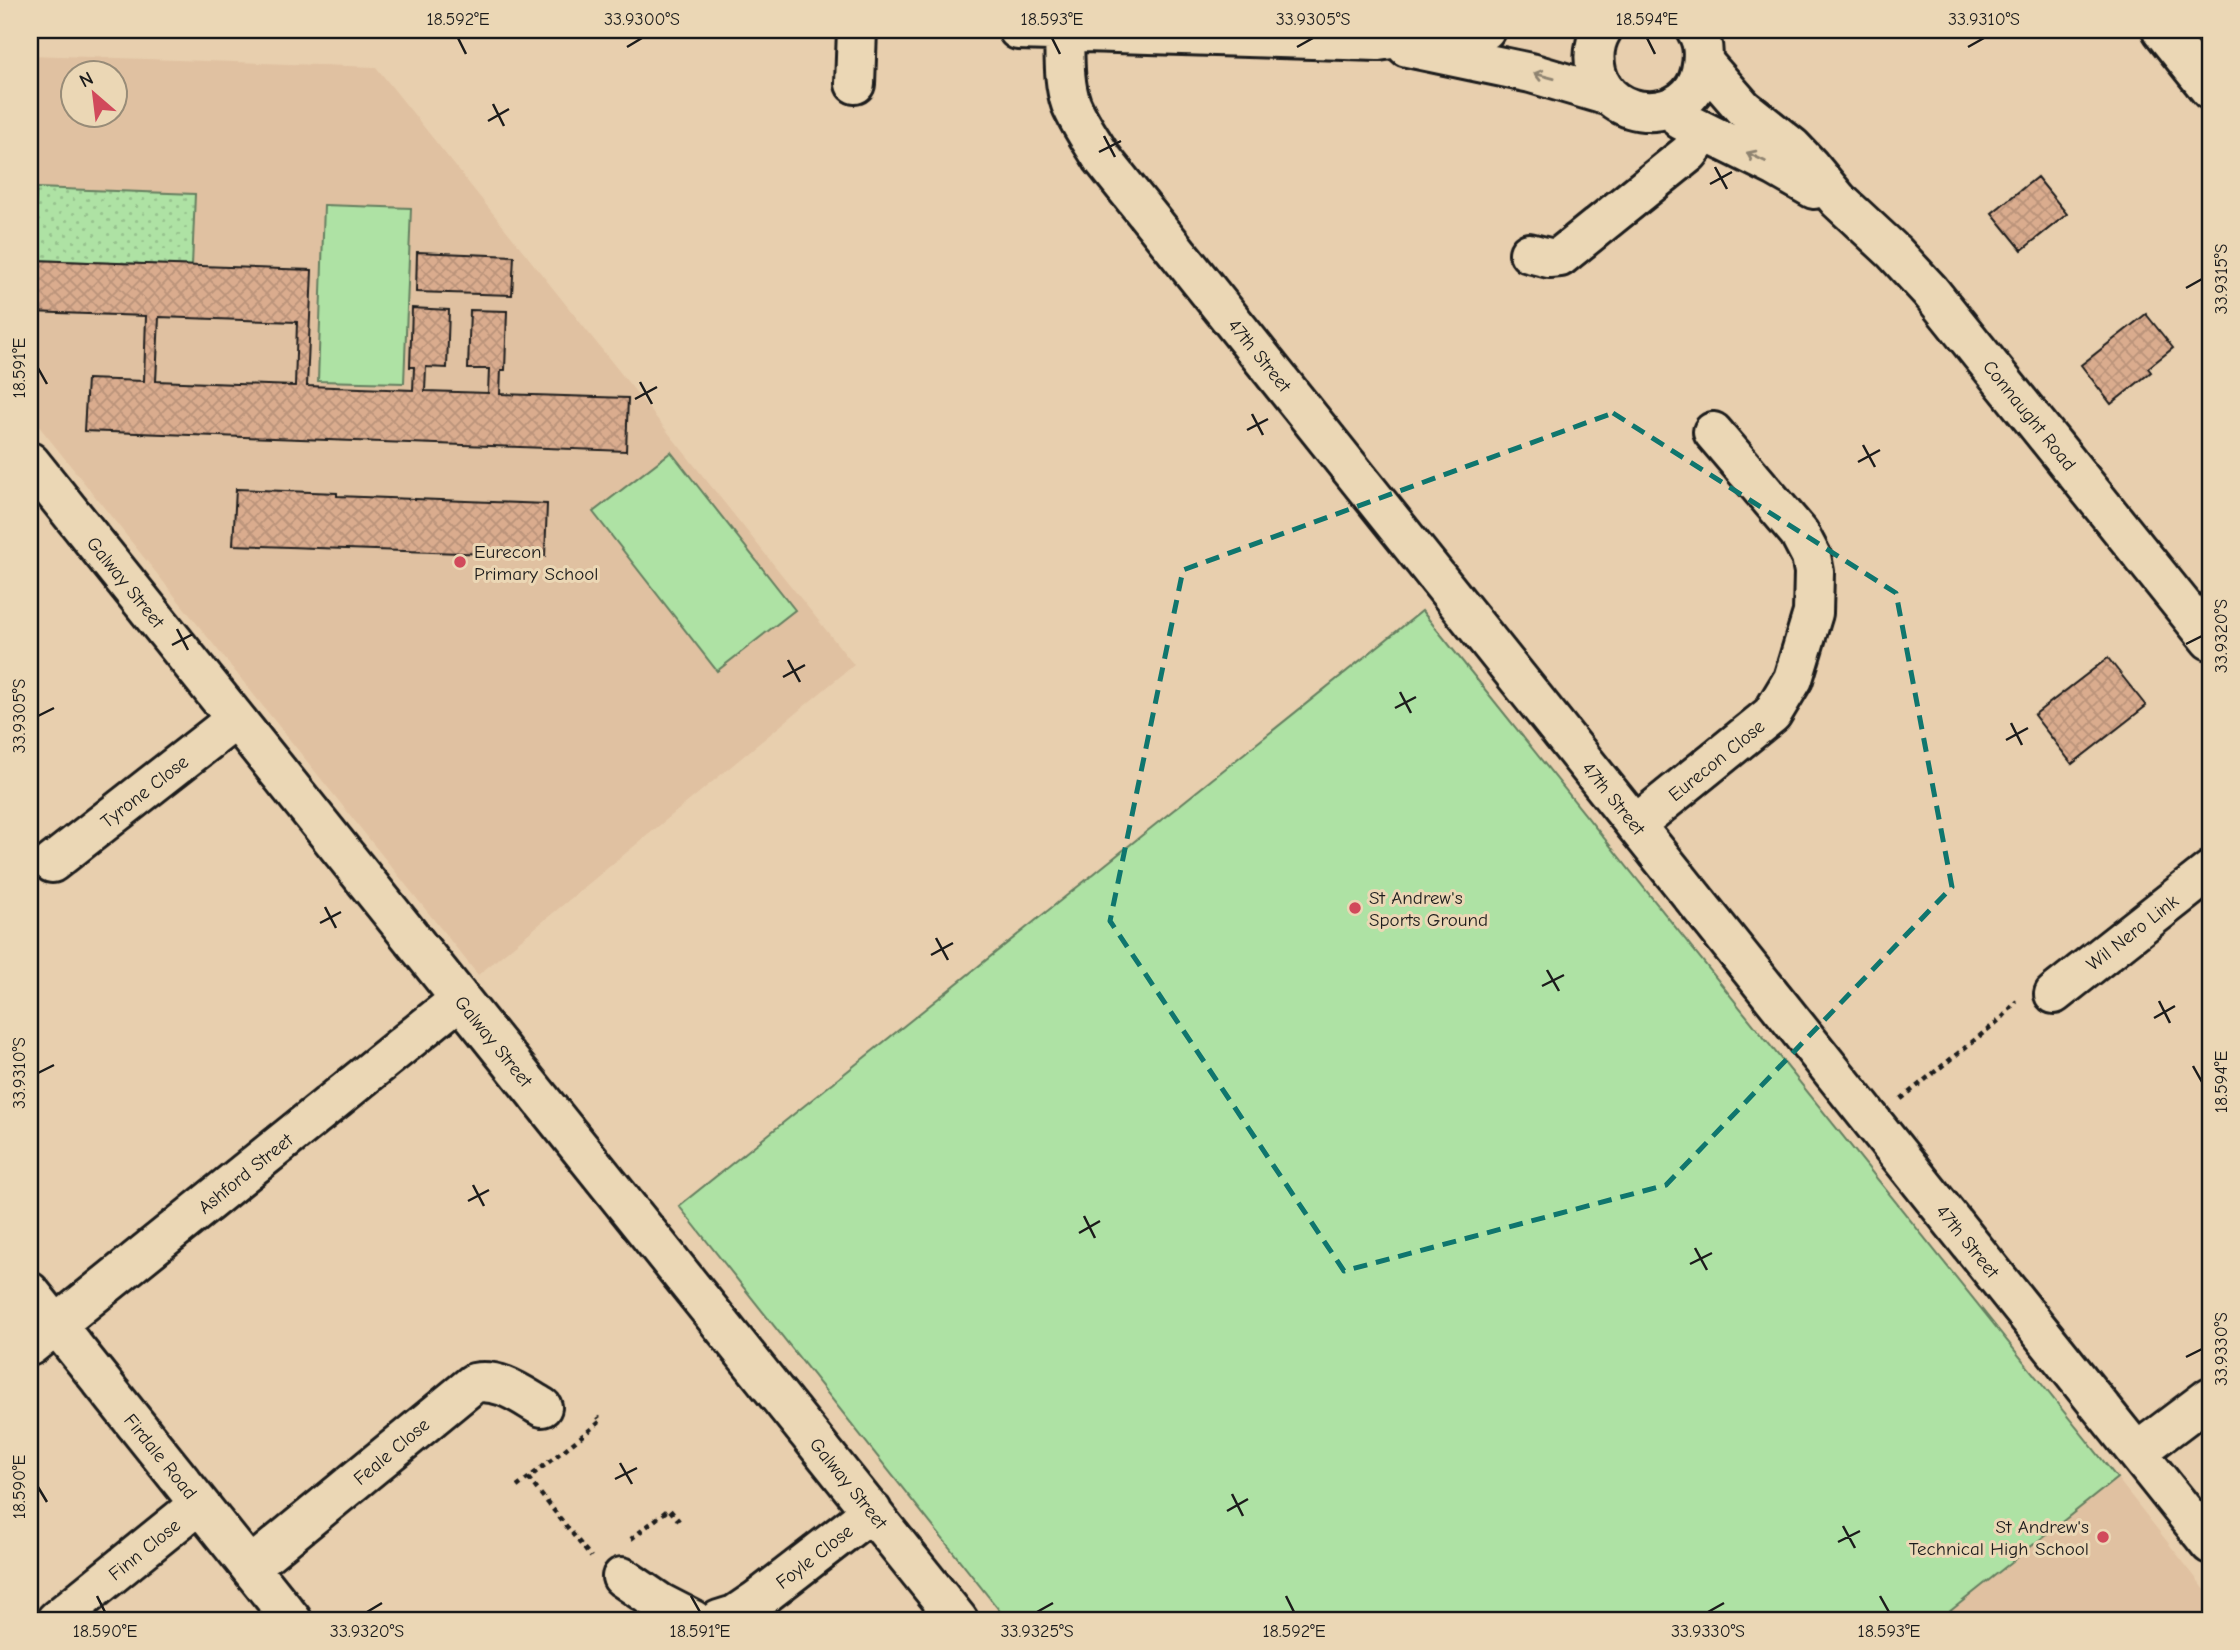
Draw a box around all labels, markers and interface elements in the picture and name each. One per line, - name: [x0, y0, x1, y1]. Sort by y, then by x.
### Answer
- text: 18.592°E: [426, 9, 490, 30]
- text: 33.9300°S: [604, 9, 680, 30]
- text: 18.593°E: [1021, 9, 1084, 30]
- text: 33.9305°S: [1276, 9, 1350, 30]
- text: 18.594°E: [1616, 9, 1678, 30]
- text: 33.9310°S: [1948, 9, 2020, 30]
- north arrow: [60, 60, 130, 130]
- text: N: [76, 67, 97, 92]
- one-way arrow: [1533, 69, 1555, 82]
- one-way arrow: [1746, 150, 1767, 164]
- text: 33.9315°S: [2211, 243, 2232, 314]
- street label: 47th Street: [1223, 315, 1296, 397]
- text: 18.591°E: [9, 337, 30, 398]
- street label: Connaught Road: [1978, 356, 2080, 475]
- street label: Galway Street: [82, 533, 169, 633]
- place label: Eurecon Primary School: [474, 541, 599, 585]
- marker: Eurecon Primary School: [452, 554, 468, 570]
- text: 33.9320°S: [2211, 599, 2232, 673]
- text: 33.9305°S: [9, 679, 30, 753]
- street label: Eurecon Close: [1664, 715, 1769, 806]
- street label: Tyrone Close: [96, 751, 193, 833]
- street label: 47th Street: [1577, 758, 1650, 840]
- place label: St Andrew's Sports Ground: [1369, 887, 1488, 931]
- street label: Wil Nero Link: [2082, 890, 2184, 975]
- marker: St Andrew's Sports Ground: [1347, 900, 1363, 916]
- street label: Galway Street: [450, 992, 537, 1092]
- text: 33.9310°S: [9, 1037, 30, 1109]
- text: 18.594°E: [2211, 1051, 2232, 1113]
- street label: Ashford Street: [194, 1129, 298, 1219]
- street label: 47th Street: [1931, 1201, 2004, 1283]
- text: 33.9330°S: [2211, 1312, 2232, 1386]
- street label: Firdale Road: [119, 1410, 201, 1504]
- street label: Feale Close: [349, 1414, 434, 1490]
- street label: Galway Street: [805, 1434, 892, 1534]
- text: 18.590°E: [9, 1454, 30, 1519]
- street label: Finn Close: [104, 1514, 185, 1585]
- place label: St Andrew's Technical High School: [1909, 1516, 2089, 1560]
- street label: Foyle Close: [772, 1520, 857, 1594]
- marker: St Andrew's Technical High School: [2095, 1529, 2111, 1545]
- text: 18.590°E: [73, 1621, 138, 1642]
- text: 33.9320°S: [330, 1621, 404, 1642]
- text: 18.591°E: [670, 1621, 731, 1642]
- text: 33.9325°S: [1000, 1621, 1074, 1642]
- text: 18.592°E: [1262, 1621, 1326, 1642]
- text: 33.9330°S: [1671, 1621, 1745, 1642]
- text: 18.593°E: [1858, 1621, 1921, 1642]

